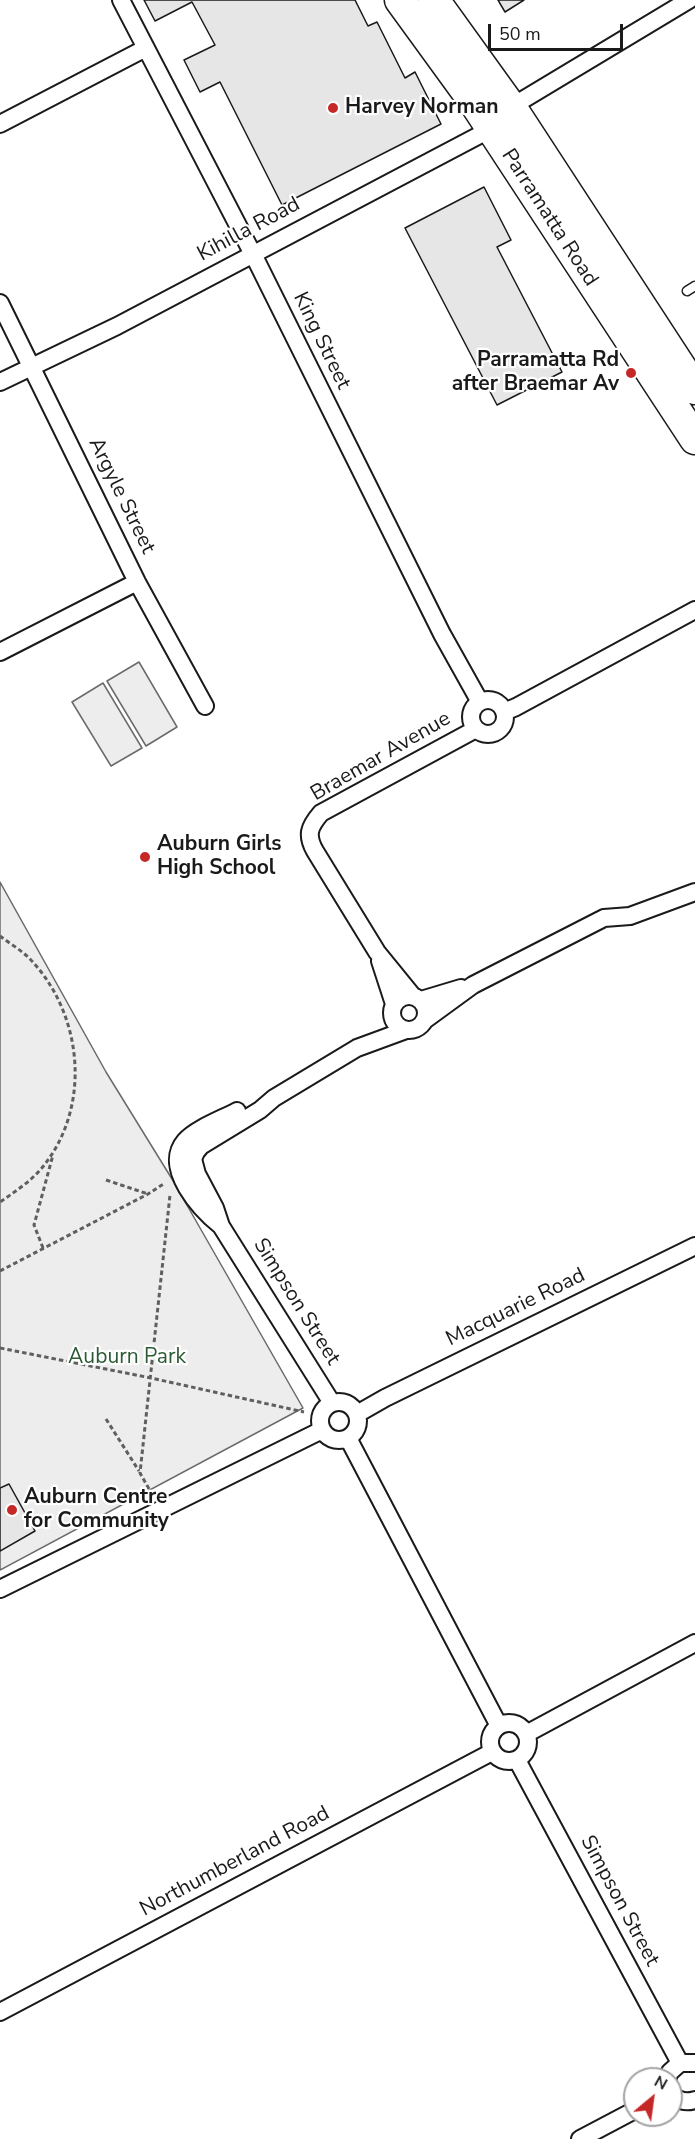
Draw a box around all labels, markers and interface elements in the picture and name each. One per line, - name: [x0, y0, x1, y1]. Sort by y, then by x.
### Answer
- scale bar: [491, 12, 626, 50]
- text: 50 m: [499, 22, 541, 46]
- place label: Harvey Norman: [345, 95, 499, 121]
- marker: Harvey Norman: [326, 101, 340, 115]
- street label: Parramatta Road: [495, 145, 603, 291]
- street label: Kihilla Road: [193, 192, 305, 268]
- street label: King Street: [287, 288, 355, 394]
- place label: Parramatta Rd after Braemar Av: [452, 348, 619, 398]
- marker: Parramatta Rd after Braemar Av: [624, 366, 638, 380]
- street label: Argyle Street: [82, 434, 160, 558]
- street label: Braemar Avenue: [307, 707, 455, 807]
- place label: Auburn Girls High School: [157, 832, 282, 882]
- marker: Auburn Girls High School: [138, 850, 152, 864]
- street label: Simpson Street: [247, 1234, 345, 1370]
- street label: Macquarie Road: [442, 1263, 590, 1353]
- park label: Auburn Park: [68, 1345, 186, 1371]
- place label: Auburn Centre for Community: [24, 1485, 169, 1535]
- marker: Auburn Centre for Community: [5, 1503, 19, 1517]
- street label: Northumberland Road: [136, 1801, 334, 1923]
- street label: Simpson Street: [574, 1831, 664, 1971]
- north arrow: [623, 2067, 683, 2127]
- text: N: [650, 2070, 671, 2096]

